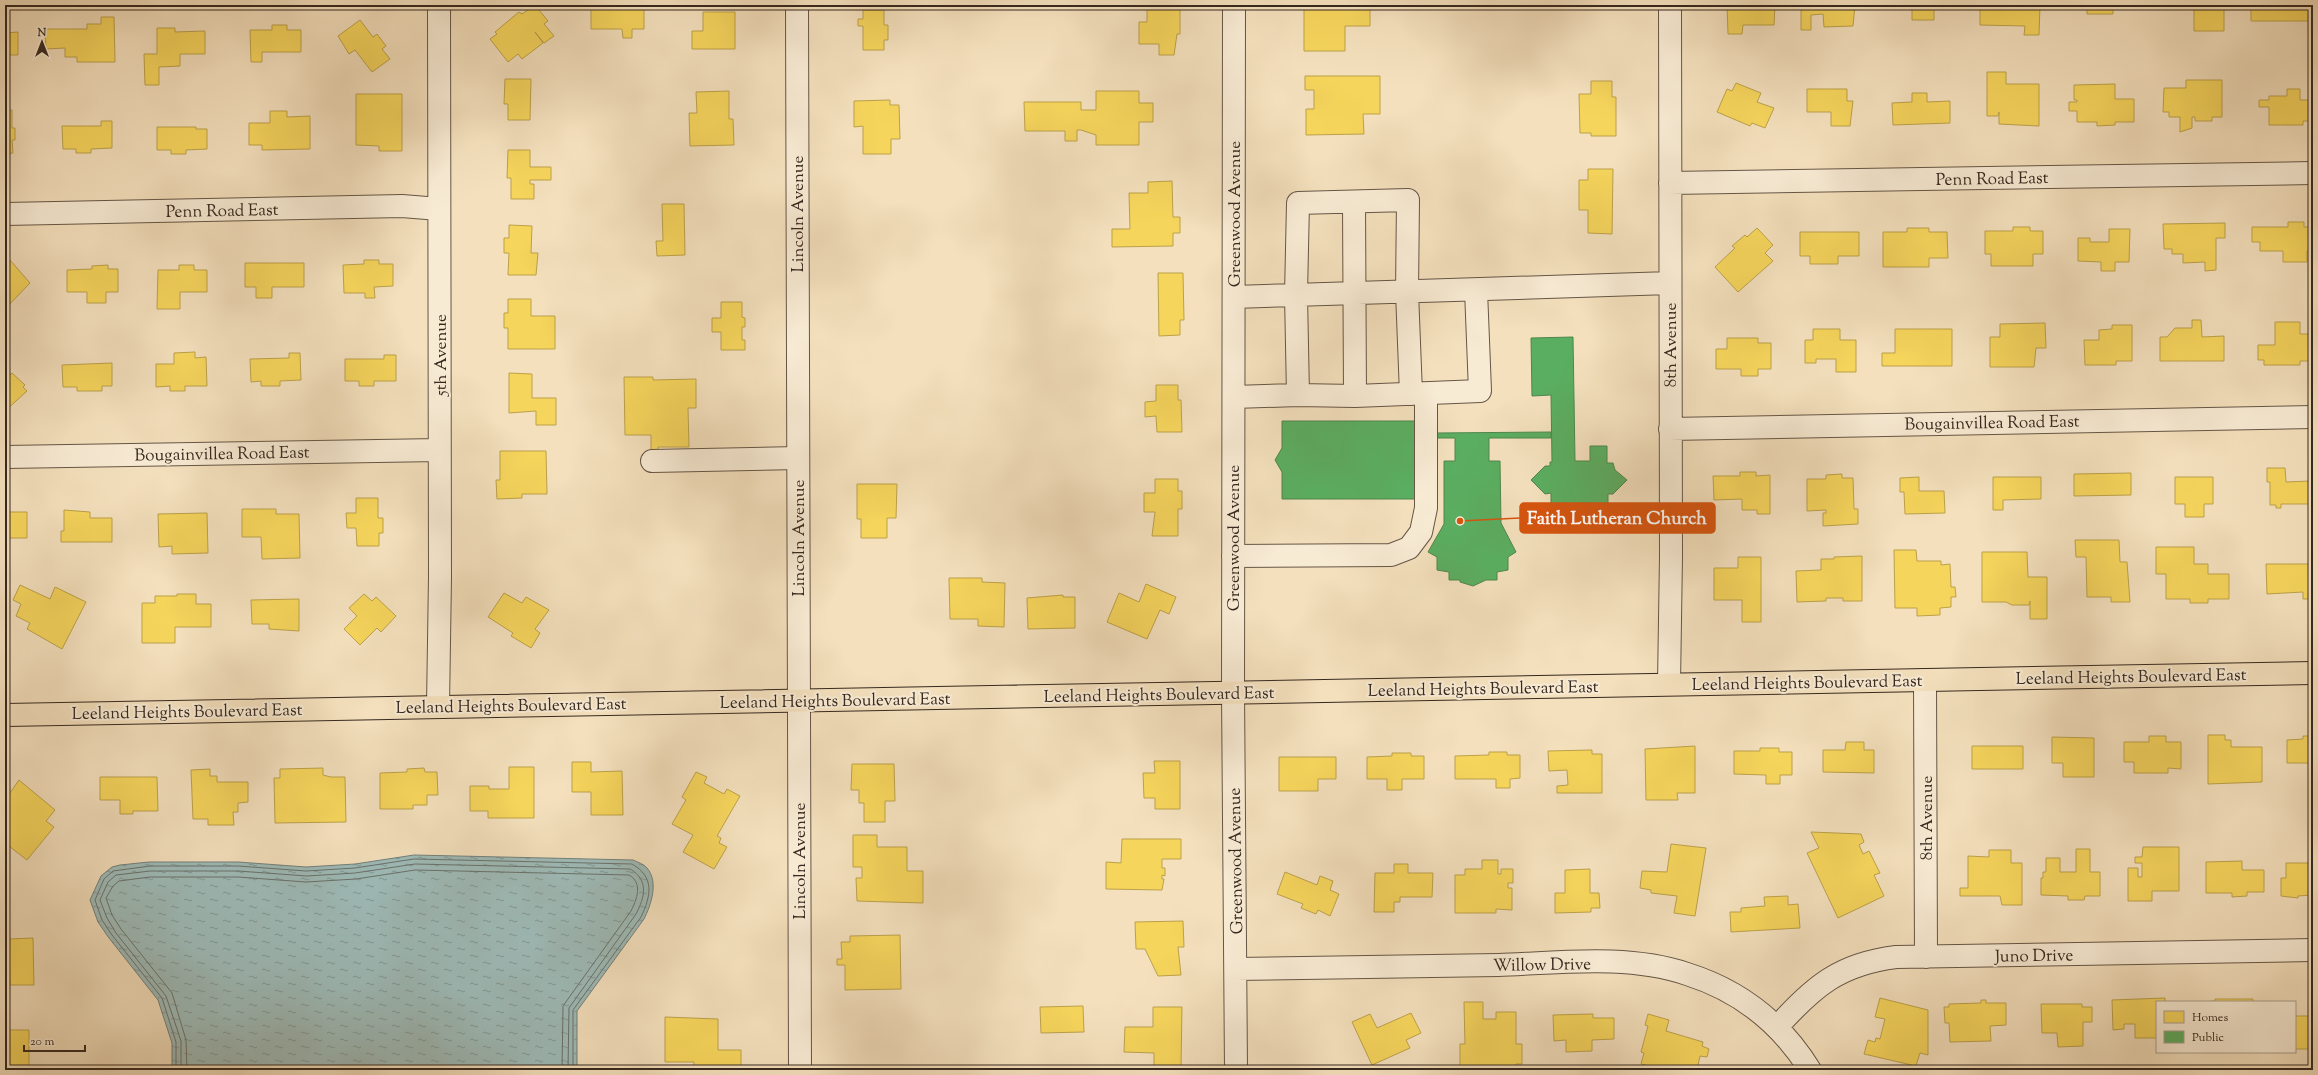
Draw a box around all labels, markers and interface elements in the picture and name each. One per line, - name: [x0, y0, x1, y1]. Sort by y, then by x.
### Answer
- north arrow: [22, 22, 62, 62]
- text: N: [37, 25, 47, 41]
- street label: Greenwood Avenue: [1224, 141, 1248, 287]
- street label: Lincoln Avenue: [787, 155, 811, 273]
- street label: Penn Road East: [1935, 167, 2049, 193]
- street label: Penn Road East: [165, 199, 279, 225]
- street label: 8th Avenue: [1660, 303, 1684, 387]
- street label: 5th Avenue: [430, 314, 454, 397]
- street label: Bougainvillea Road East: [1904, 410, 2080, 438]
- street label: Bougainvillea Road East: [134, 441, 310, 469]
- street label: Greenwood Avenue: [1223, 465, 1247, 611]
- street label: Lincoln Avenue: [788, 479, 812, 597]
- callout: Faith Lutheran Church: [1520, 503, 1715, 533]
- text: Faith Lutheran Church: [1527, 507, 1707, 533]
- street label: Leeland Heights Boulevard East: [2015, 664, 2247, 692]
- street label: Leeland Heights Boulevard East: [1691, 670, 1923, 698]
- street label: Leeland Heights Boulevard East: [1367, 676, 1599, 704]
- street label: Leeland Heights Boulevard East: [1043, 682, 1275, 710]
- street label: Leeland Heights Boulevard East: [719, 688, 951, 716]
- street label: Leeland Heights Boulevard East: [395, 693, 627, 721]
- street label: Leeland Heights Boulevard East: [71, 699, 303, 727]
- street label: 8th Avenue: [1916, 776, 1940, 860]
- street label: Greenwood Avenue: [1224, 787, 1250, 934]
- street label: Lincoln Avenue: [789, 802, 813, 920]
- street label: Juno Drive: [1994, 944, 2074, 970]
- street label: Willow Drive: [1493, 953, 1591, 979]
- legend: [2156, 1001, 2296, 1053]
- text: Homes: [2192, 1009, 2228, 1027]
- scale bar: [24, 1027, 85, 1053]
- text: Public: [2192, 1029, 2225, 1047]
- text: 20 m: [30, 1033, 55, 1051]

